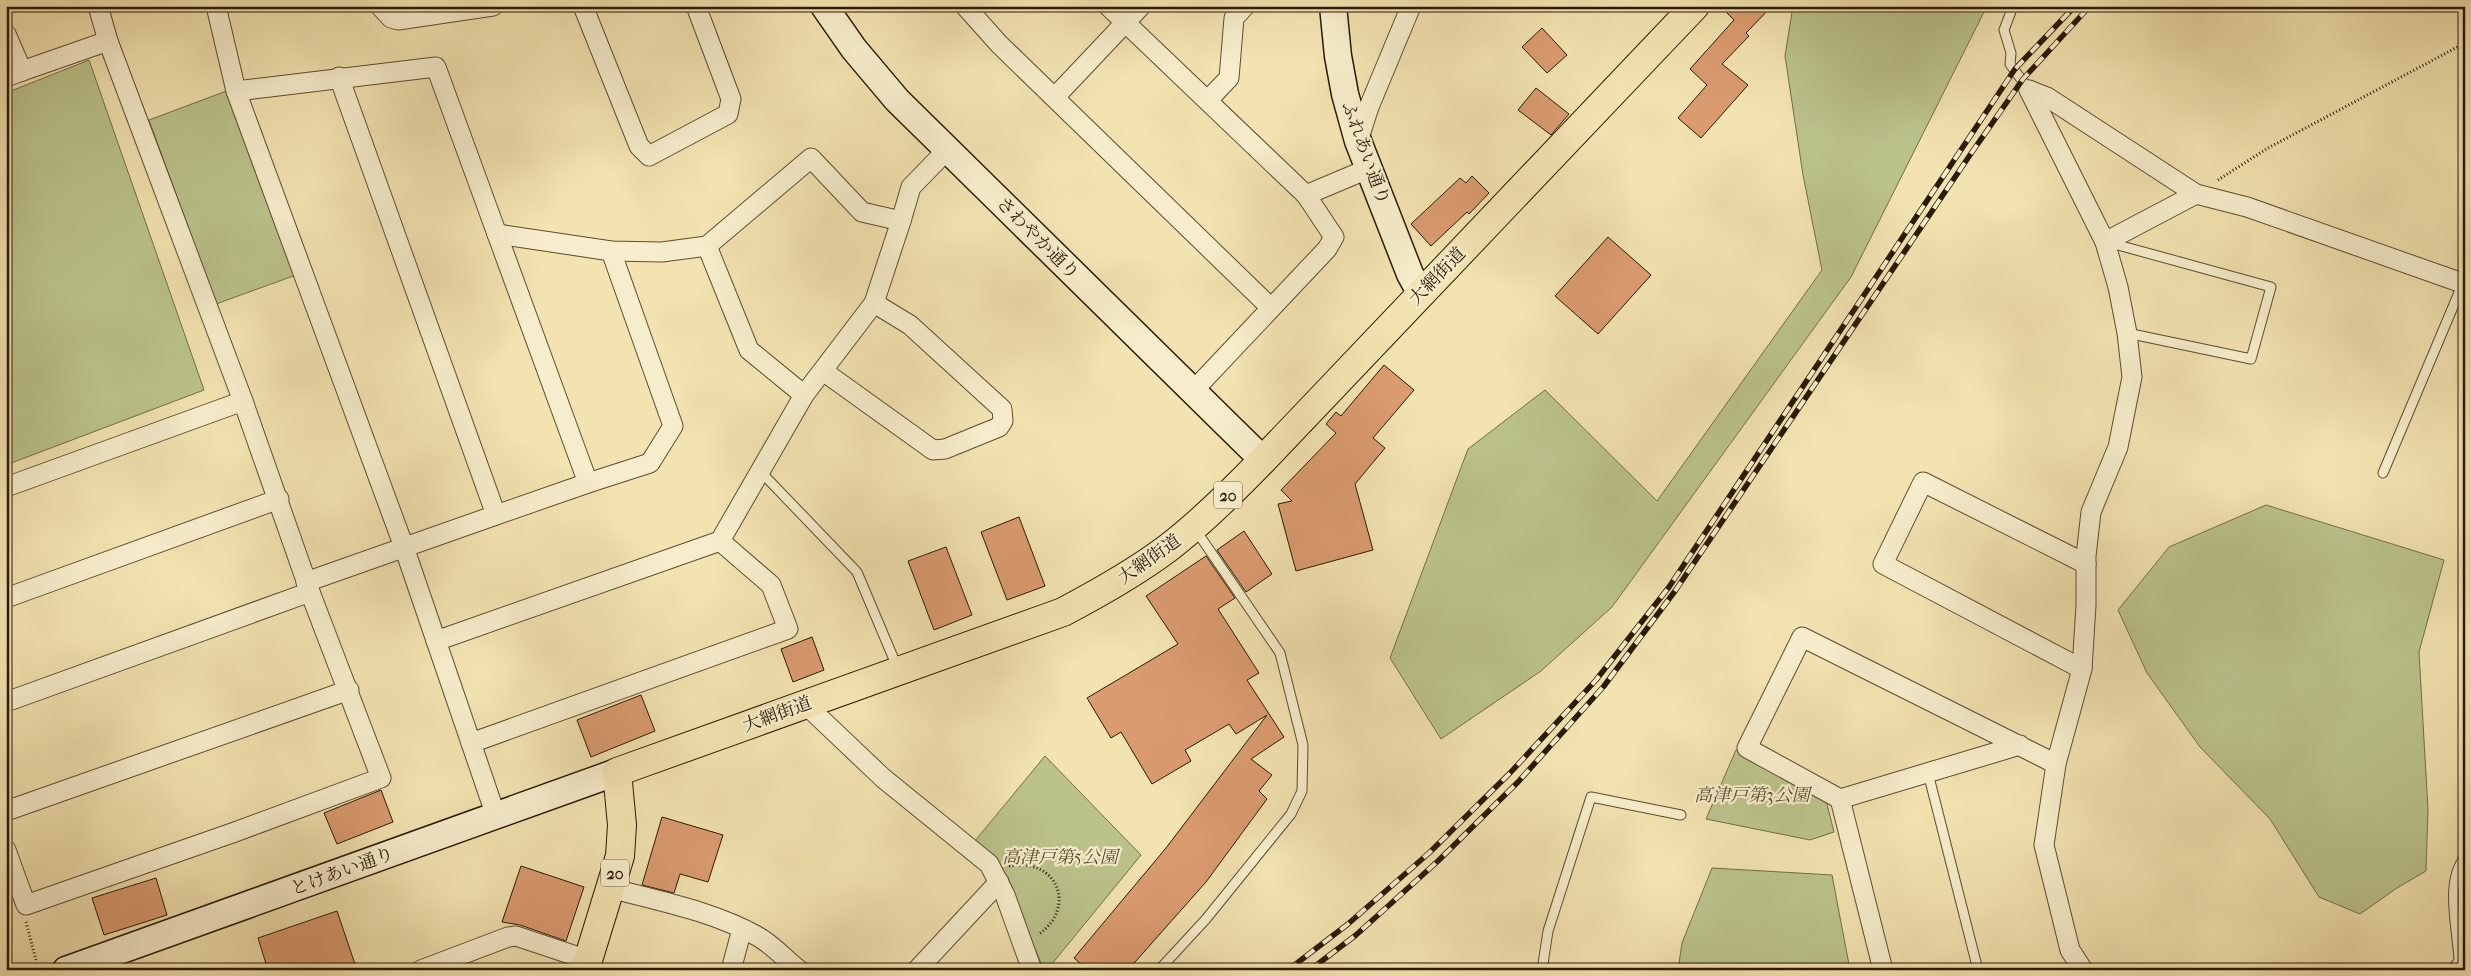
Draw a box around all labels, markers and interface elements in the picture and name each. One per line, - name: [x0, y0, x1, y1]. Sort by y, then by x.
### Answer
- street label: ふれあい通り: [1337, 99, 1394, 208]
- street label: さわやか通り: [992, 193, 1083, 284]
- street label: 大網街道: [1405, 243, 1470, 310]
- road number: 20: [1214, 482, 1242, 508]
- street label: 大網街道: [1114, 530, 1185, 589]
- street label: 大網街道: [740, 692, 815, 737]
- park label: 高津戸第3公園: [1694, 785, 1813, 806]
- street label: とけあい通り: [288, 843, 397, 900]
- park label: 高津戸第5公園: [1002, 847, 1121, 868]
- road number: 20: [601, 860, 629, 886]

